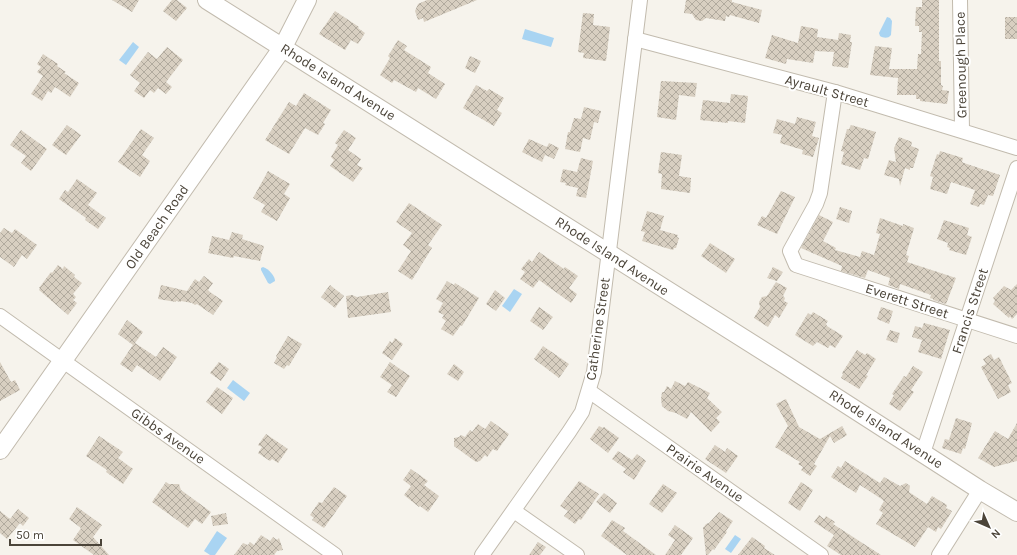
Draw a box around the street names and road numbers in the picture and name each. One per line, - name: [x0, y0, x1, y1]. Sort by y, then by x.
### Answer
- street label: Greenough Place: [952, 12, 970, 118]
- street label: Rhode Island Avenue: [277, 40, 399, 124]
- street label: Ayrault Street: [783, 71, 871, 111]
- street label: Old Beach Road: [122, 181, 192, 273]
- street label: Rhode Island Avenue: [552, 213, 672, 299]
- street label: Francis Street: [948, 266, 992, 356]
- street label: Catherine Street: [582, 276, 614, 382]
- street label: Everett Street: [863, 280, 951, 322]
- street label: Rhode Island Avenue: [826, 386, 946, 472]
- street label: Gibbs Avenue: [128, 404, 208, 468]
- street label: Prairie Avenue: [663, 440, 747, 506]

